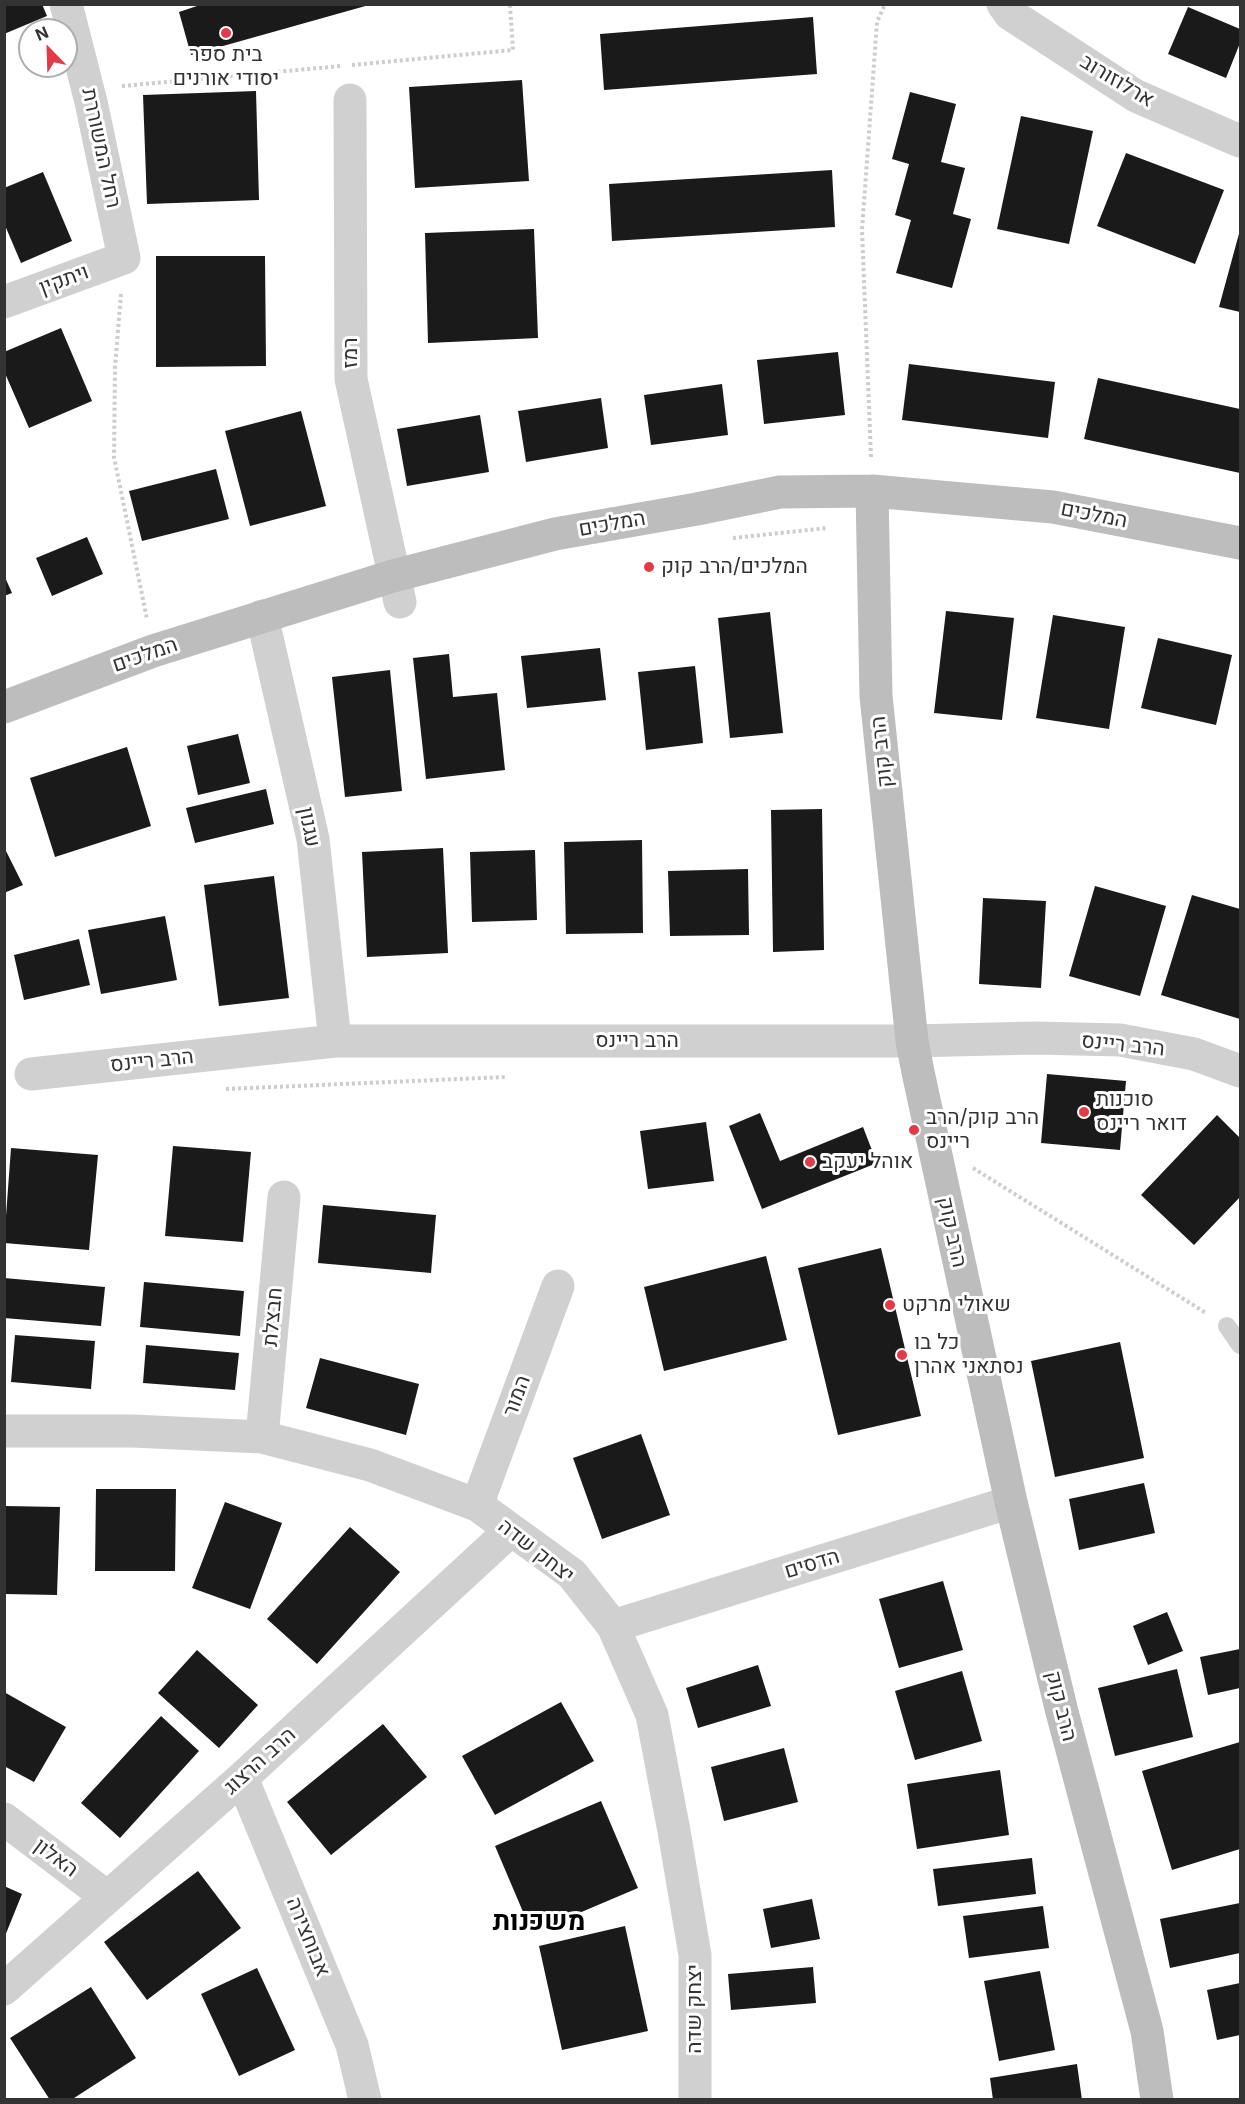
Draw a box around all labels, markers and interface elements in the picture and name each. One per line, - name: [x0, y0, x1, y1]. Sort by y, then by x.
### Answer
- north arrow: [18, 18, 78, 78]
- text: N: [32, 22, 51, 45]
- marker: בית ספר יסודי אורנים: [219, 26, 233, 40]
- place label: בית ספר יסודי אורנים: [173, 42, 279, 92]
- street label: ארלוזורוב: [1075, 49, 1159, 113]
- street label: רחל המשוררת: [76, 86, 126, 210]
- street label: ויתקין: [36, 259, 92, 301]
- street label: רמז: [338, 337, 364, 369]
- street label: המלכים: [1059, 496, 1129, 534]
- street label: המלכים: [577, 506, 647, 542]
- place label: המלכים/הרב קוק: [661, 554, 808, 580]
- marker: המלכים/הרב קוק: [642, 560, 656, 574]
- street label: המלכים: [109, 632, 181, 678]
- street label: הרב קוק: [866, 715, 898, 789]
- street label: עגנון: [293, 805, 325, 849]
- street label: הרב ריינס: [595, 1028, 679, 1054]
- street label: הרב ריינס: [1080, 1028, 1166, 1062]
- street label: הרב ריינס: [109, 1044, 195, 1078]
- place label: סוכנות דואר ריינס: [1096, 1087, 1187, 1137]
- place label: הרב קוק/הרב ריינס: [926, 1105, 1039, 1155]
- marker: סוכנות דואר ריינס: [1077, 1105, 1091, 1119]
- marker: הרב קוק/הרב ריינס: [907, 1123, 921, 1137]
- place label: אוהל יעקב: [822, 1149, 913, 1175]
- marker: אוהל יעקב: [803, 1155, 817, 1169]
- street label: הרב קוק: [932, 1194, 972, 1270]
- street label: חבצלת: [258, 1286, 288, 1348]
- place label: שאולי מרקט: [902, 1292, 1011, 1318]
- marker: שאולי מרקט: [883, 1298, 897, 1312]
- place label: כל בו נסתאני אהרן: [914, 1330, 1024, 1380]
- marker: כל בו נסתאני אהרן: [895, 1348, 909, 1362]
- street label: המור: [498, 1372, 536, 1420]
- street label: יצחק שדה: [493, 1514, 579, 1588]
- street label: הדסים: [781, 1544, 843, 1584]
- street label: הרב קוק: [1040, 1668, 1082, 1744]
- street label: הרב הרצוג: [219, 1722, 301, 1800]
- street label: האלון: [29, 1833, 83, 1883]
- street label: אבוחצירה: [281, 1893, 335, 1981]
- district label: משכנות: [493, 1906, 585, 1938]
- street label: יצחק שדה: [682, 1964, 708, 2054]

